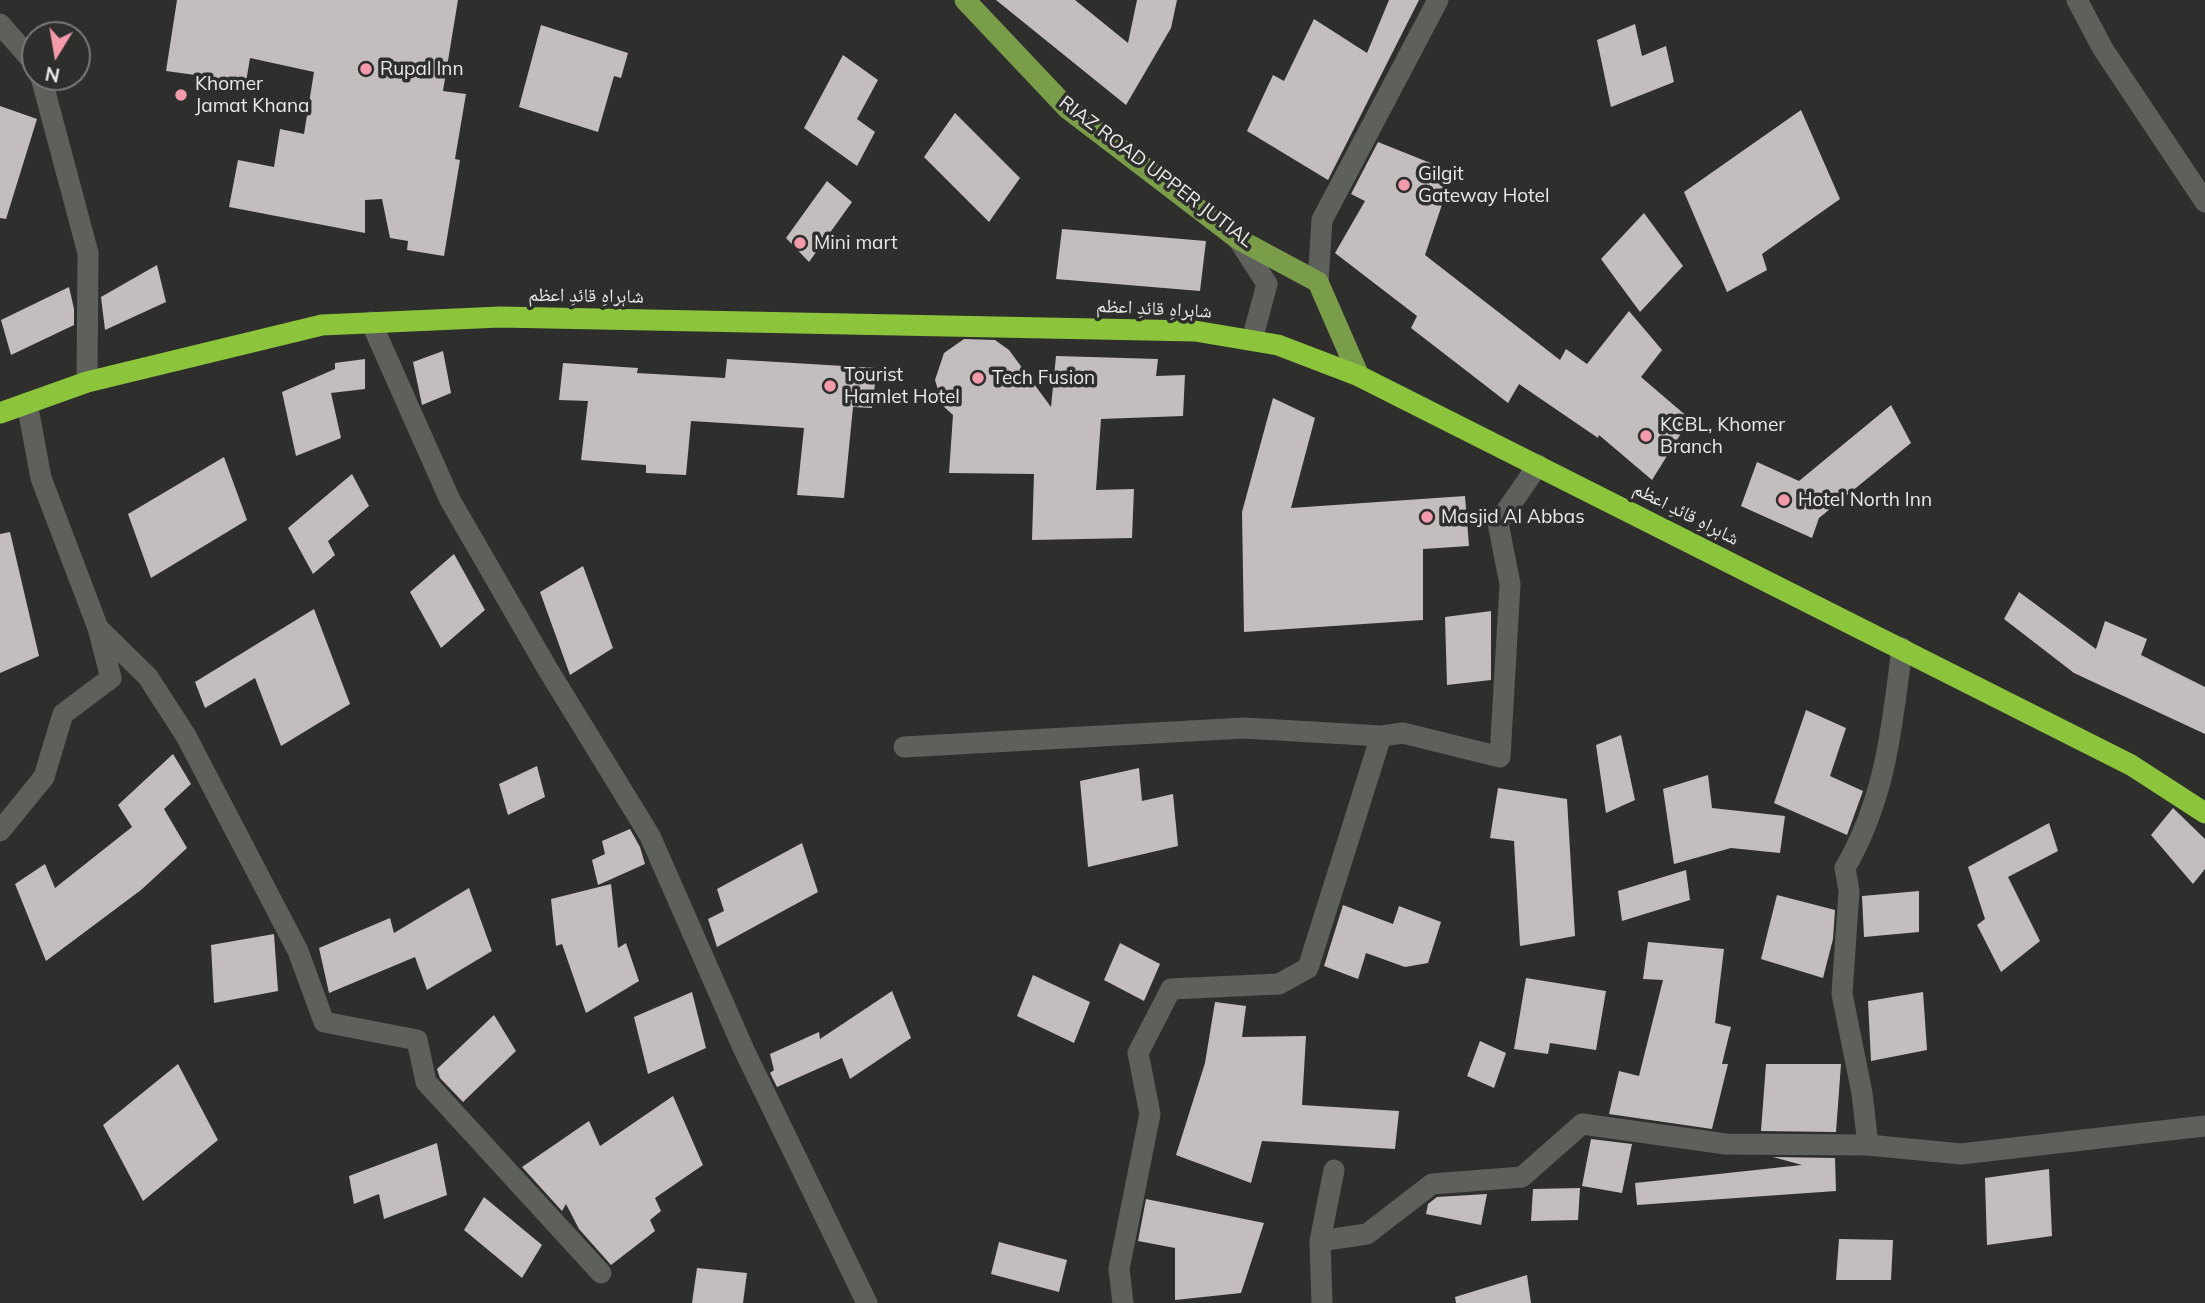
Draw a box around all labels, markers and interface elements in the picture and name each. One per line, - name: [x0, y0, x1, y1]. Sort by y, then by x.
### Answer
- north arrow: [21, 21, 91, 91]
- place label: Rupal Inn: [380, 58, 464, 80]
- marker: Rupal Inn: [358, 61, 374, 77]
- text: N: [43, 62, 62, 88]
- place label: Khomer Jamat Khana: [195, 73, 309, 117]
- marker: Khomer Jamat Khana: [173, 87, 189, 103]
- street label: RIAZ ROAD UPPER JUTIAL: [1054, 91, 1258, 253]
- place label: Gilgit Gateway Hotel: [1418, 163, 1549, 207]
- marker: Gilgit Gateway Hotel: [1396, 177, 1412, 193]
- place label: Mini mart: [814, 232, 898, 254]
- marker: Mini mart: [792, 235, 808, 251]
- street label: شاہراہِ قائدِ اعظم: [528, 284, 644, 308]
- street label: شاہراہِ قائدِ اعظم: [1096, 295, 1212, 323]
- place label: Tourist Hamlet Hotel: [844, 364, 960, 408]
- place label: Tech Fusion: [992, 367, 1095, 389]
- marker: Tech Fusion: [970, 370, 986, 386]
- marker: Tourist Hamlet Hotel: [822, 378, 838, 394]
- place label: KCBL, Khomer Branch: [1660, 414, 1785, 458]
- marker: KCBL, Khomer Branch: [1638, 428, 1654, 444]
- street label: شاہراہِ قائدِ اعظم: [1629, 478, 1743, 550]
- place label: Hotel North Inn: [1798, 489, 1932, 511]
- marker: Hotel North Inn: [1776, 492, 1792, 508]
- place label: Masjid Al Abbas: [1441, 506, 1585, 528]
- marker: Masjid Al Abbas: [1419, 509, 1435, 525]

